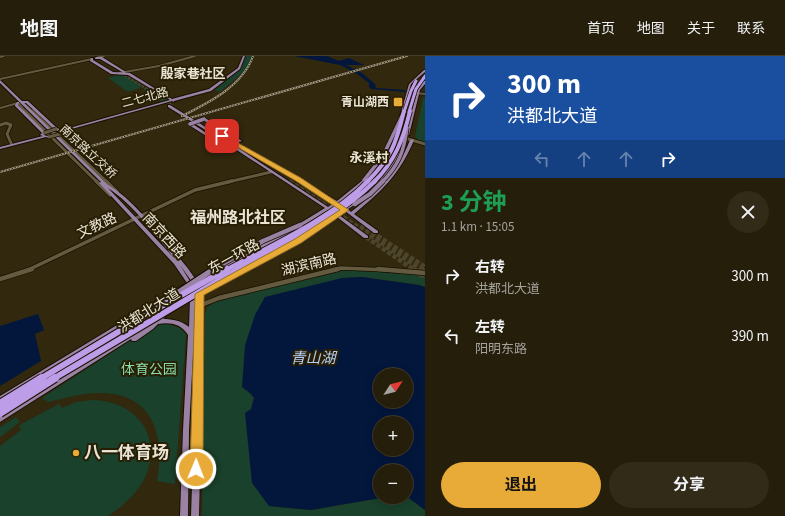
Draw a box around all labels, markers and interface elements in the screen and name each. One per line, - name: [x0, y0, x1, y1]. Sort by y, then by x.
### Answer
- text: 地图: [20, 16, 58, 43]
- text: 首页: [587, 19, 615, 39]
- text: 地图: [637, 19, 665, 39]
- text: 关于: [687, 19, 715, 39]
- text: 联系: [737, 19, 765, 39]
- text: 300 m: [507, 64, 581, 104]
- district label: 殷家巷社区: [160, 65, 226, 83]
- icon: right: [441, 72, 493, 124]
- street label: 二七北路: [120, 84, 170, 112]
- place label: 青山湖西: [341, 94, 389, 111]
- marker: 青山湖西: [392, 96, 404, 108]
- text: 洪都北大道: [507, 104, 597, 129]
- pin: [205, 119, 239, 153]
- street label: 南京路立交桥: [56, 121, 120, 183]
- icon: arrive: [211, 125, 233, 147]
- icon: left: [531, 148, 553, 170]
- icon: ahead: [573, 148, 595, 170]
- icon: ahead: [615, 148, 637, 170]
- icon: right: [657, 148, 679, 170]
- district label: 永溪村: [349, 149, 389, 167]
- text: 3 分钟: [441, 185, 506, 220]
- button: close: [727, 191, 769, 233]
- district label: 福州路北社区: [190, 207, 286, 229]
- street label: 文教路: [74, 208, 120, 244]
- street label: 南京西路: [138, 209, 190, 263]
- text: 1.1 km · 15:05: [441, 218, 515, 236]
- street label: 东一环路: [205, 235, 263, 279]
- street label: 湖滨南路: [279, 249, 339, 281]
- text: 右转: [475, 257, 505, 278]
- icon: right: [441, 265, 463, 287]
- text: 300 m: [731, 266, 769, 287]
- text: 洪都北大道: [475, 280, 540, 298]
- street label: 洪都北大道: [114, 284, 184, 338]
- text: 左转: [475, 317, 505, 338]
- icon: left: [441, 325, 463, 347]
- text: 390 m: [731, 326, 769, 347]
- text: 阳明东路: [475, 340, 527, 358]
- water label: 青山湖: [290, 348, 337, 369]
- park label: 体育公园: [121, 360, 177, 380]
- north arrow: [373, 368, 413, 408]
- map controls: [373, 368, 413, 504]
- button: +: [373, 416, 413, 456]
- place label: 八一体育场: [84, 441, 169, 465]
- marker: 八一体育场: [71, 448, 81, 458]
- position arrow: [175, 448, 217, 490]
- button: 退出: [441, 462, 601, 508]
- button: 分享: [609, 462, 769, 508]
- button: −: [373, 464, 413, 504]

